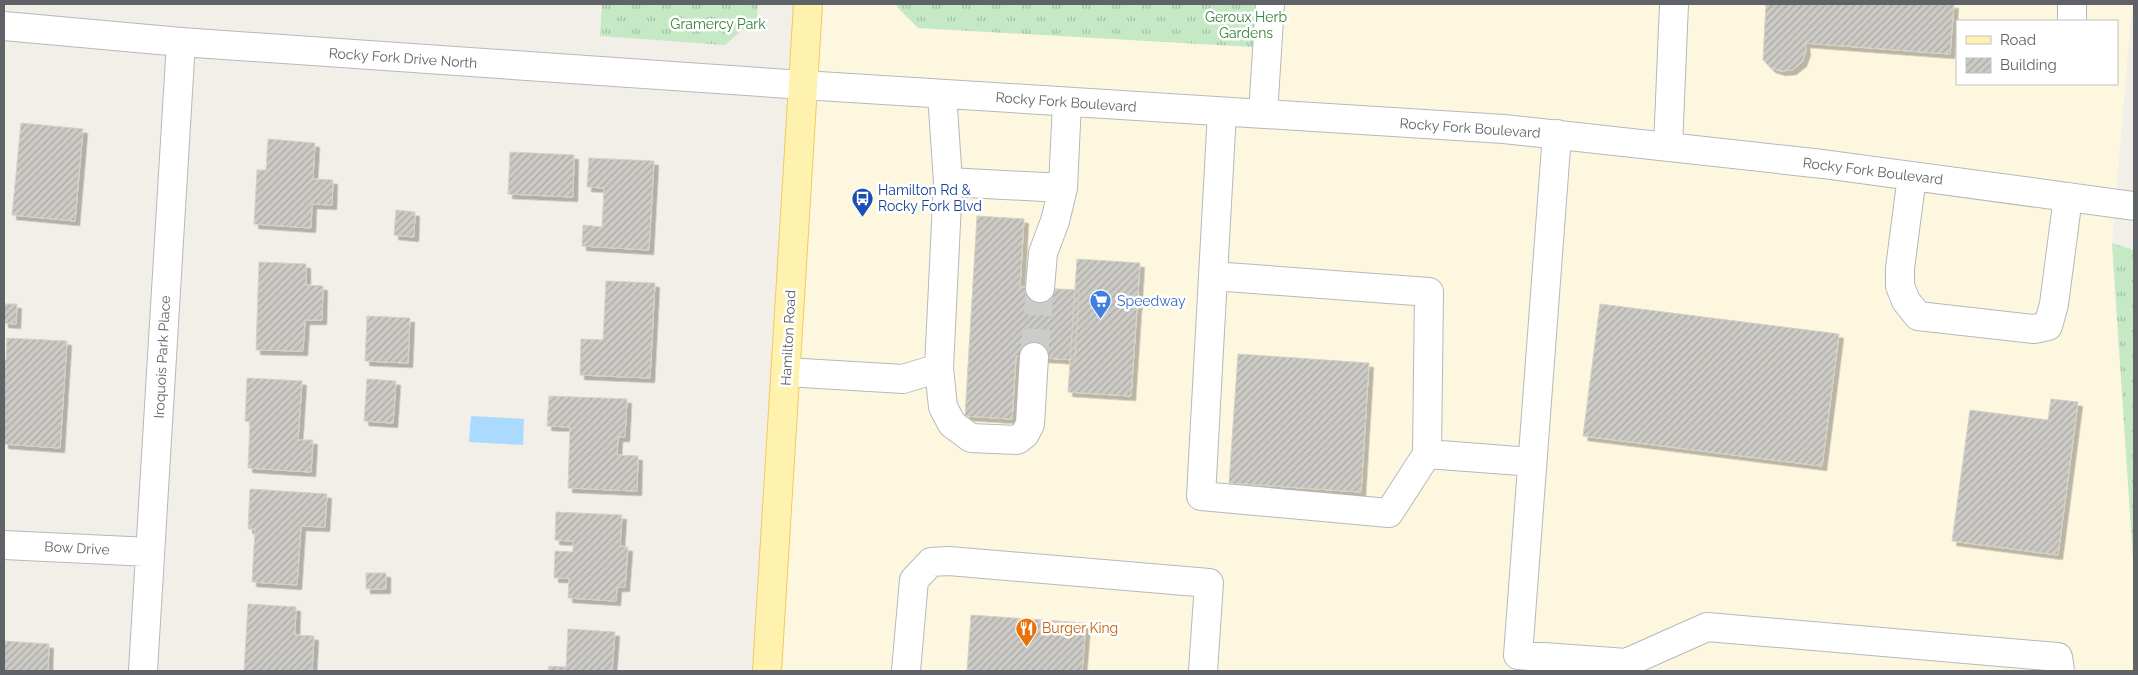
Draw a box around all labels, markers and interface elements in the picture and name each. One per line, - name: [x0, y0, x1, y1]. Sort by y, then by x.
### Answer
- park label: Geroux Herb Gardens: [1205, 9, 1287, 41]
- park label: Gramercy Park: [670, 16, 766, 32]
- legend: [1956, 20, 2118, 85]
- text: Road: [2000, 31, 2036, 49]
- street label: Rocky Fork Drive North: [328, 45, 478, 71]
- text: Building: [2000, 56, 2057, 74]
- street label: Rocky Fork Boulevard: [995, 89, 1137, 115]
- street label: Rocky Fork Boulevard: [1399, 115, 1541, 141]
- street label: Rocky Fork Boulevard: [1802, 154, 1944, 188]
- place label: Hamilton Rd & Rocky Fork Blvd: [878, 182, 982, 214]
- bus stop icon: Hamilton Rd & Rocky Fork Blvd: [850, 186, 874, 217]
- supermarket icon: Speedway: [1089, 289, 1113, 320]
- street label: Hamilton Road: [778, 290, 798, 386]
- place label: Speedway: [1117, 293, 1186, 309]
- street label: Iroquois Park Place: [151, 295, 173, 419]
- street label: Bow Drive: [44, 538, 110, 558]
- restaurant icon: Burger King: [1014, 616, 1038, 647]
- place label: Burger King: [1042, 620, 1118, 636]

